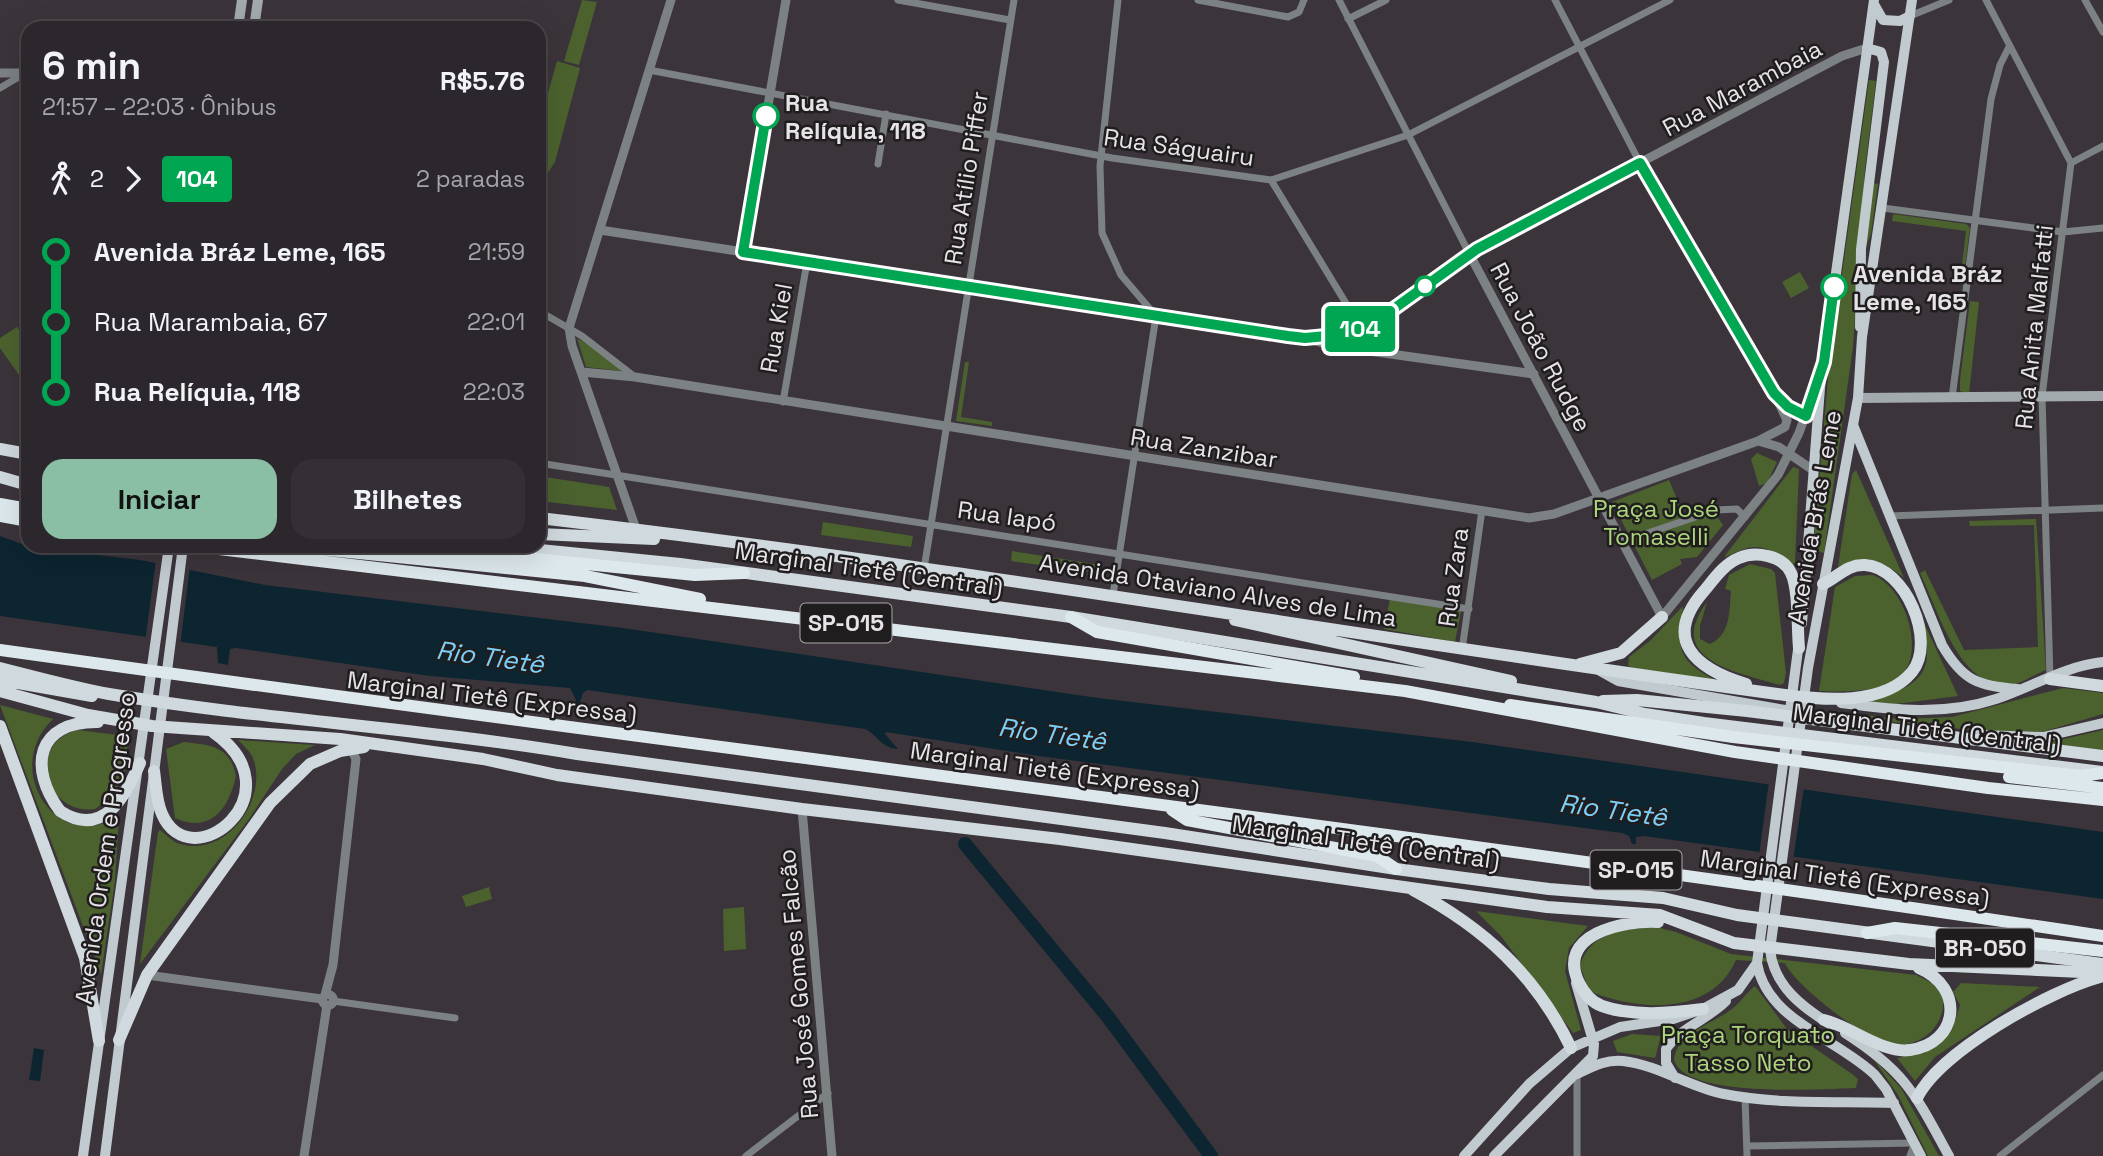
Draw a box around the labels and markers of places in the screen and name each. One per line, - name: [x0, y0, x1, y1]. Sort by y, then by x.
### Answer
- place label: Rua Relíquia, 118: [785, 87, 926, 146]
- marker: Rua Relíquia, 118: [753, 103, 779, 129]
- place label: Avenida Bráz Leme, 165: [1853, 258, 2003, 317]
- marker: Avenida Bráz Leme, 165: [1821, 274, 1847, 300]
- unlabelled marker: [1415, 276, 1435, 296]

